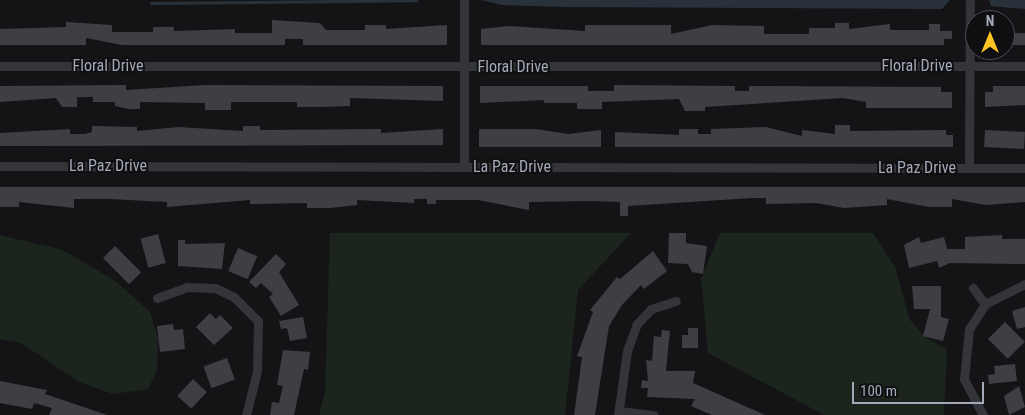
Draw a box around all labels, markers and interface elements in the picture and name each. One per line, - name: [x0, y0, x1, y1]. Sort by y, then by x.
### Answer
- north arrow: [965, 10, 1015, 60]
- text: N: [986, 13, 994, 29]
- street label: Floral Drive: [73, 56, 143, 76]
- street label: Floral Drive: [882, 56, 952, 76]
- street label: Floral Drive: [478, 57, 548, 77]
- street label: La Paz Drive: [69, 156, 147, 176]
- street label: La Paz Drive: [473, 157, 551, 177]
- street label: La Paz Drive: [878, 158, 956, 178]
- scale bar: [855, 372, 988, 404]
- text: 100 m: [860, 382, 897, 400]

